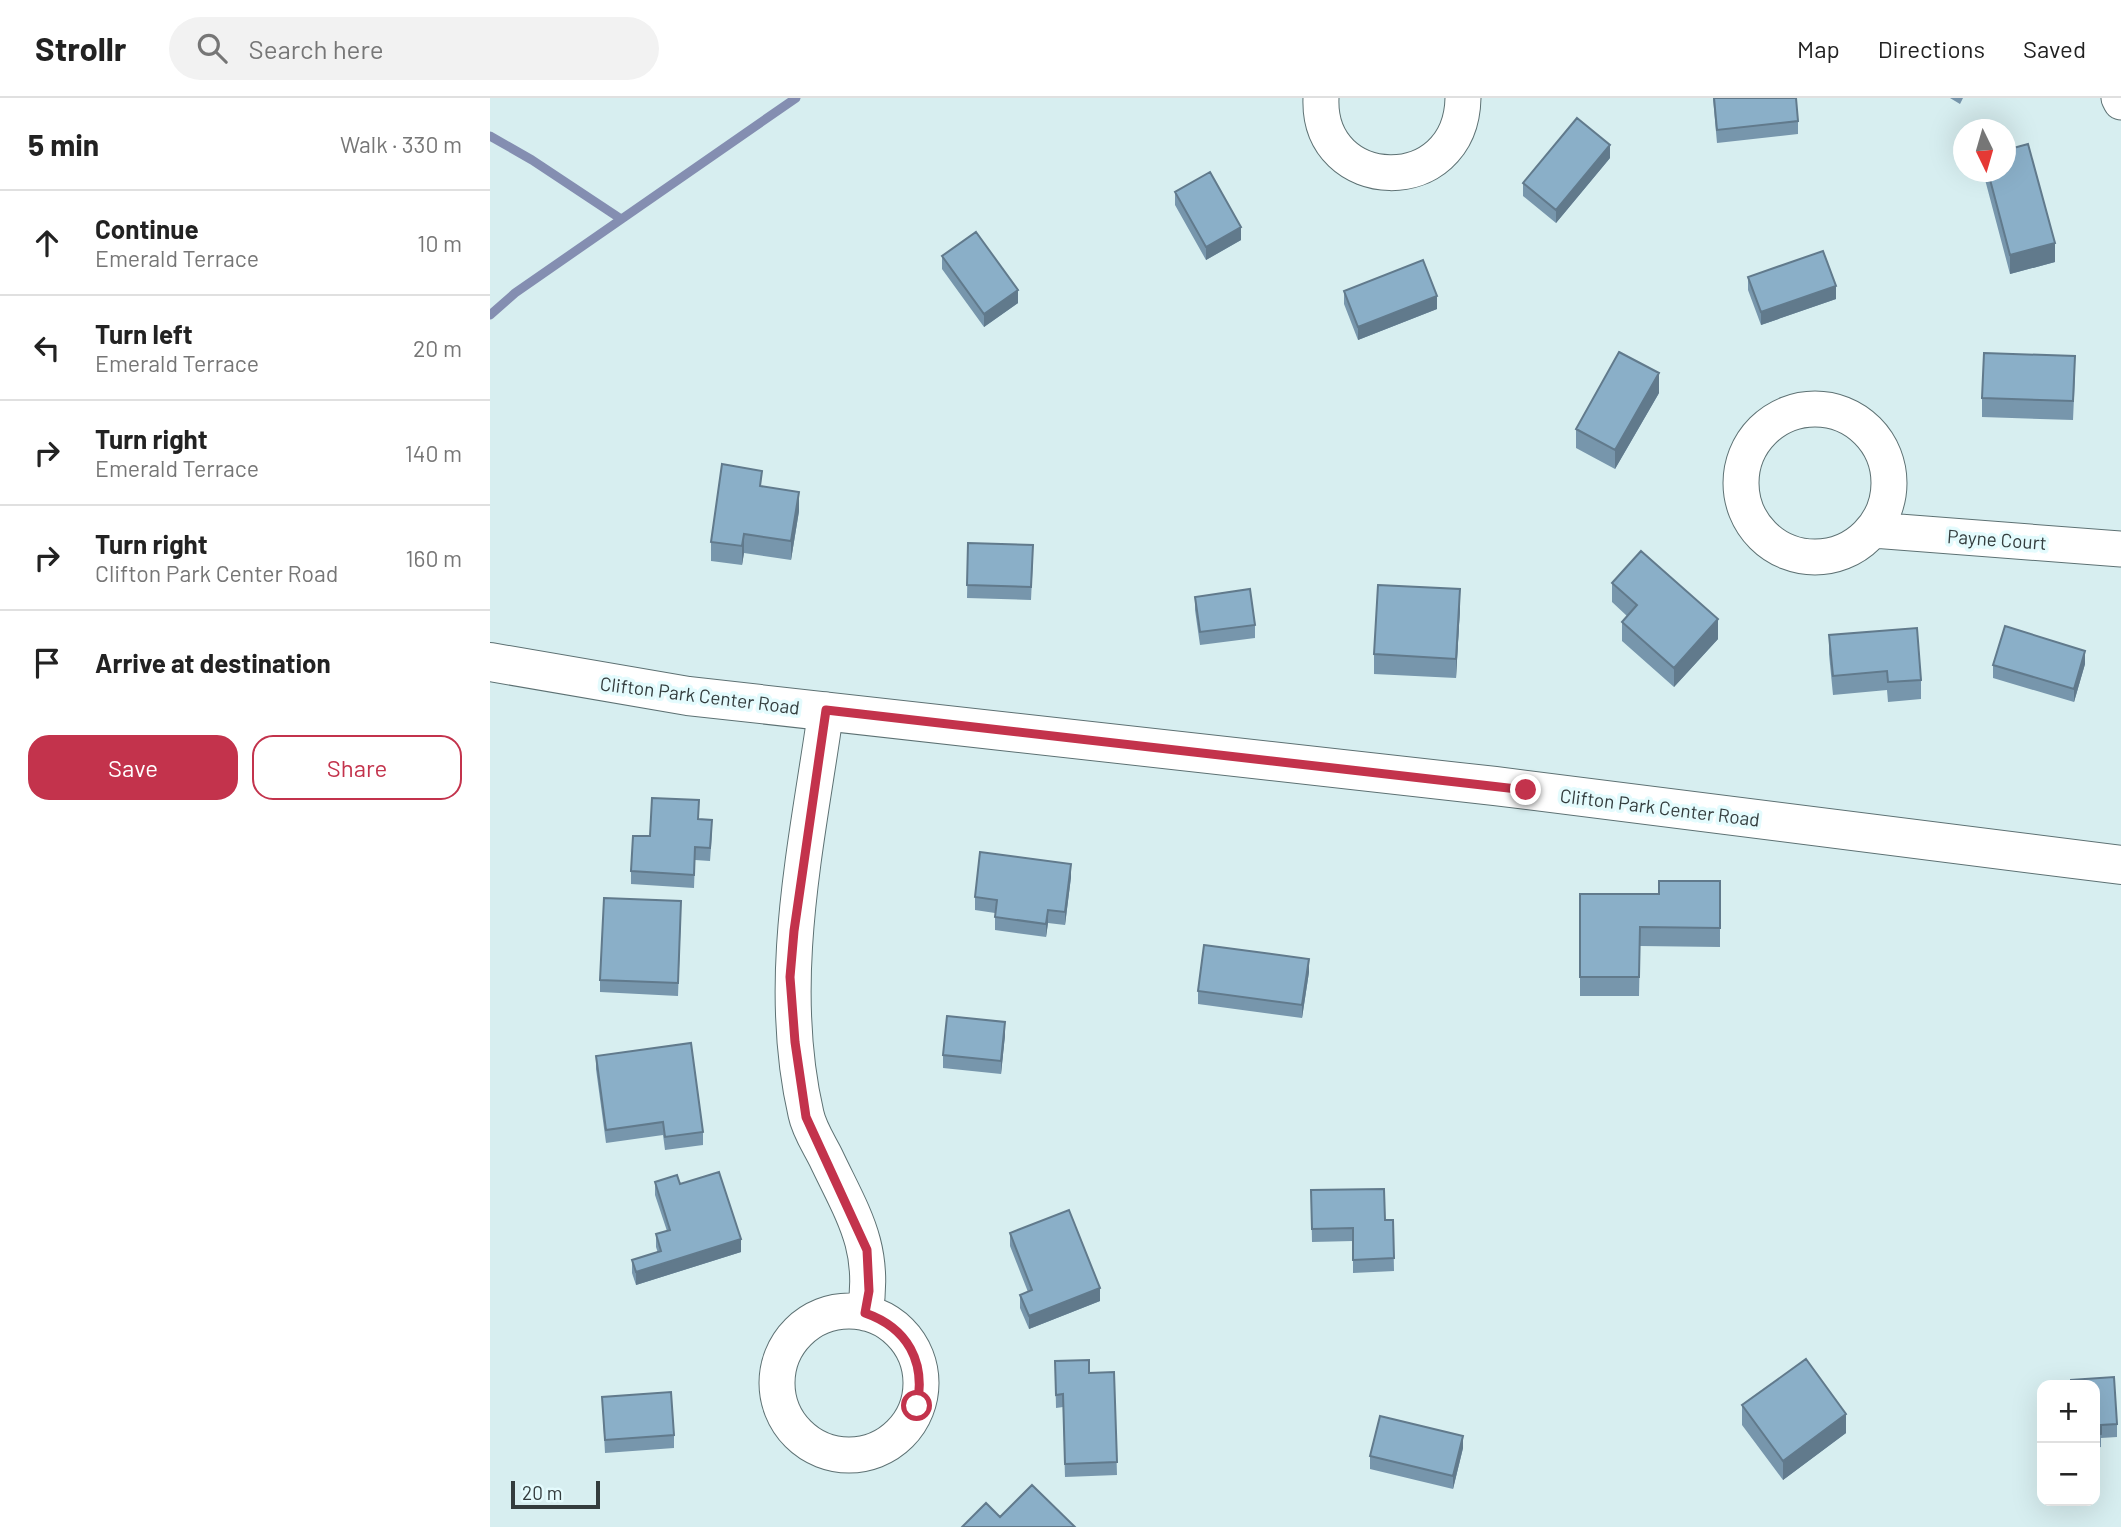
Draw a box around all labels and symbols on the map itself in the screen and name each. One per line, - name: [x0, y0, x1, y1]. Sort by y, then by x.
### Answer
- north arrow: [1953, 119, 2016, 182]
- street label: Payne Court: [1946, 524, 2048, 554]
- street label: Clifton Park Center Road: [599, 671, 801, 719]
- route end: [1510, 774, 1541, 805]
- street label: Clifton Park Center Road: [1559, 783, 1761, 831]
- route start: [901, 1390, 932, 1421]
- scale bar: [511, 1478, 600, 1510]

